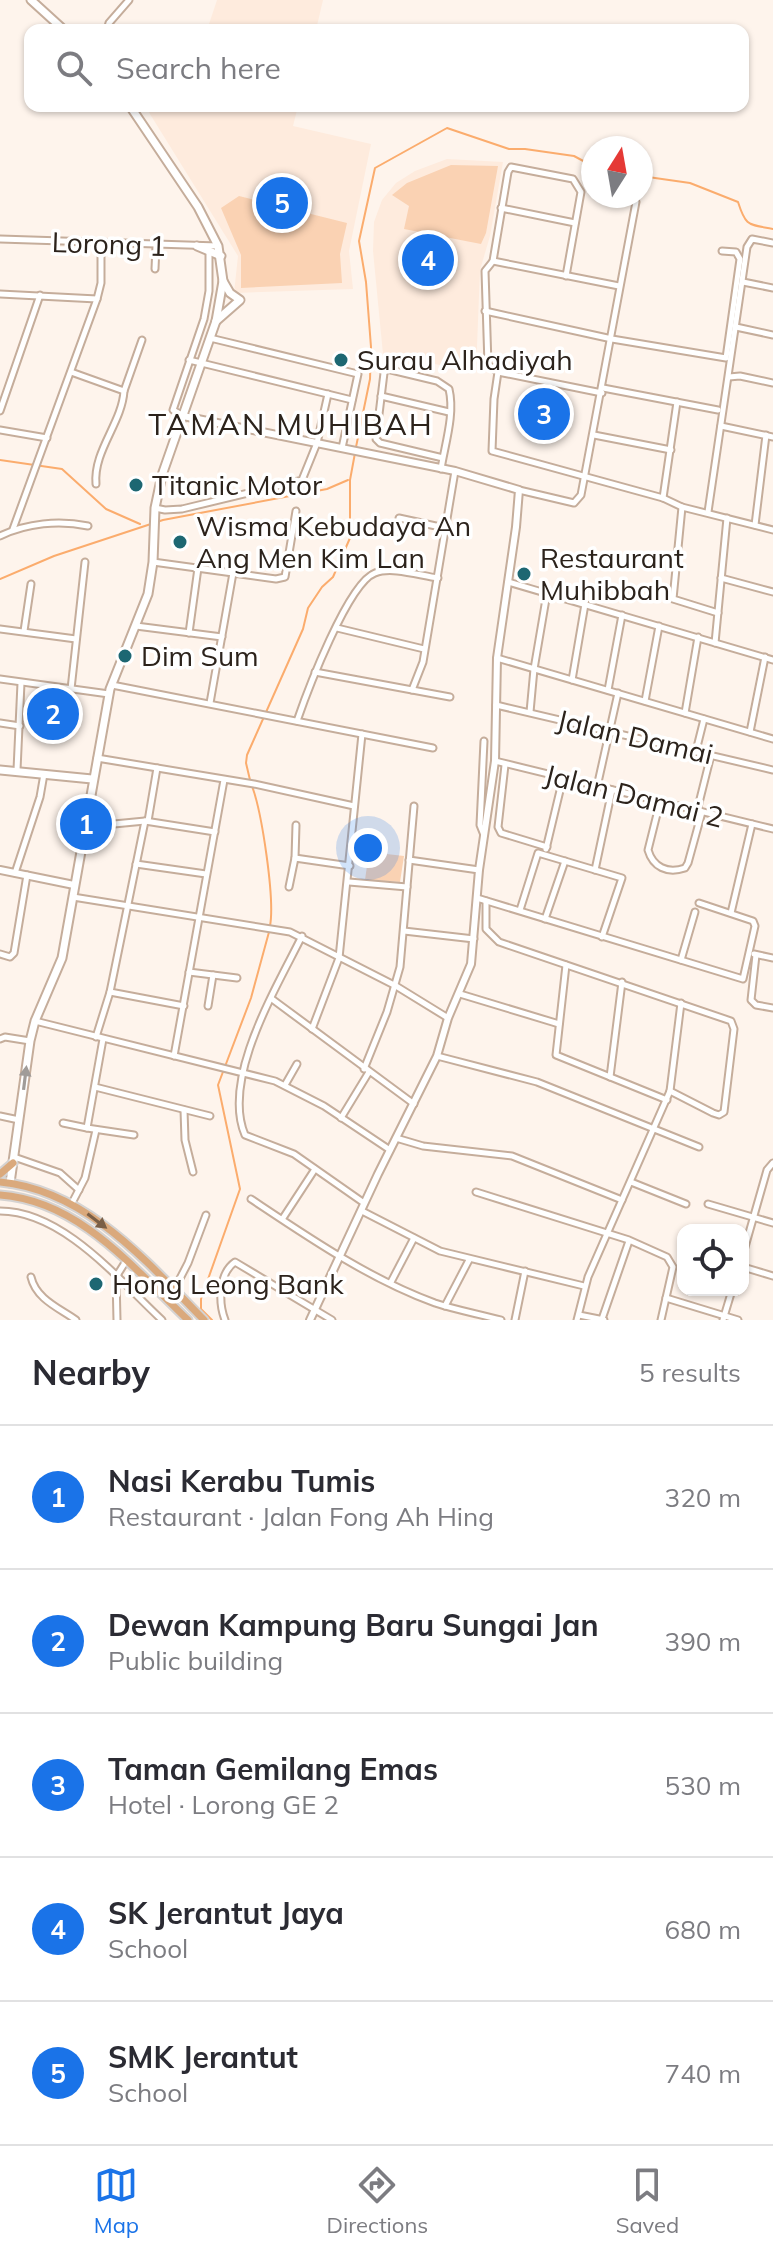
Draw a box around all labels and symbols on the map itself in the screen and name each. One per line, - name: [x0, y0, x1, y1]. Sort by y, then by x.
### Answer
- north arrow: [581, 136, 653, 208]
- pin: 5: [256, 173, 308, 233]
- street label: Lorong 1: [51, 224, 167, 263]
- pin: 4: [402, 230, 454, 290]
- place label: Surau Alhadiyah: [357, 342, 573, 377]
- marker: Surau Alhadiyah: [332, 351, 350, 369]
- pin: 3: [518, 384, 570, 444]
- district label: TAMAN MUHIBAH: [148, 405, 434, 443]
- place label: Titanic Motor: [152, 467, 323, 502]
- marker: Titanic Motor: [127, 476, 145, 494]
- place label: Wisma Kebudaya An Ang Men Kim Lan: [196, 508, 471, 575]
- marker: Wisma Kebudaya An Ang Men Kim Lan: [171, 533, 189, 551]
- place label: Restaurant Muhibbah: [540, 540, 684, 607]
- marker: Restaurant Muhibbah: [515, 565, 533, 583]
- place label: Dim Sum: [141, 638, 259, 673]
- marker: Dim Sum: [116, 647, 134, 665]
- pin: 2: [27, 684, 79, 744]
- street label: Jalan Damai: [554, 702, 716, 771]
- street label: Jalan Damai 2: [541, 756, 727, 835]
- pin: 1: [60, 794, 112, 854]
- your location: [348, 828, 388, 868]
- one-way arrow: [19, 1065, 32, 1090]
- one-way arrow: [87, 1212, 107, 1228]
- place label: Hong Leong Bank: [112, 1266, 344, 1301]
- marker: Hong Leong Bank: [87, 1275, 105, 1293]

